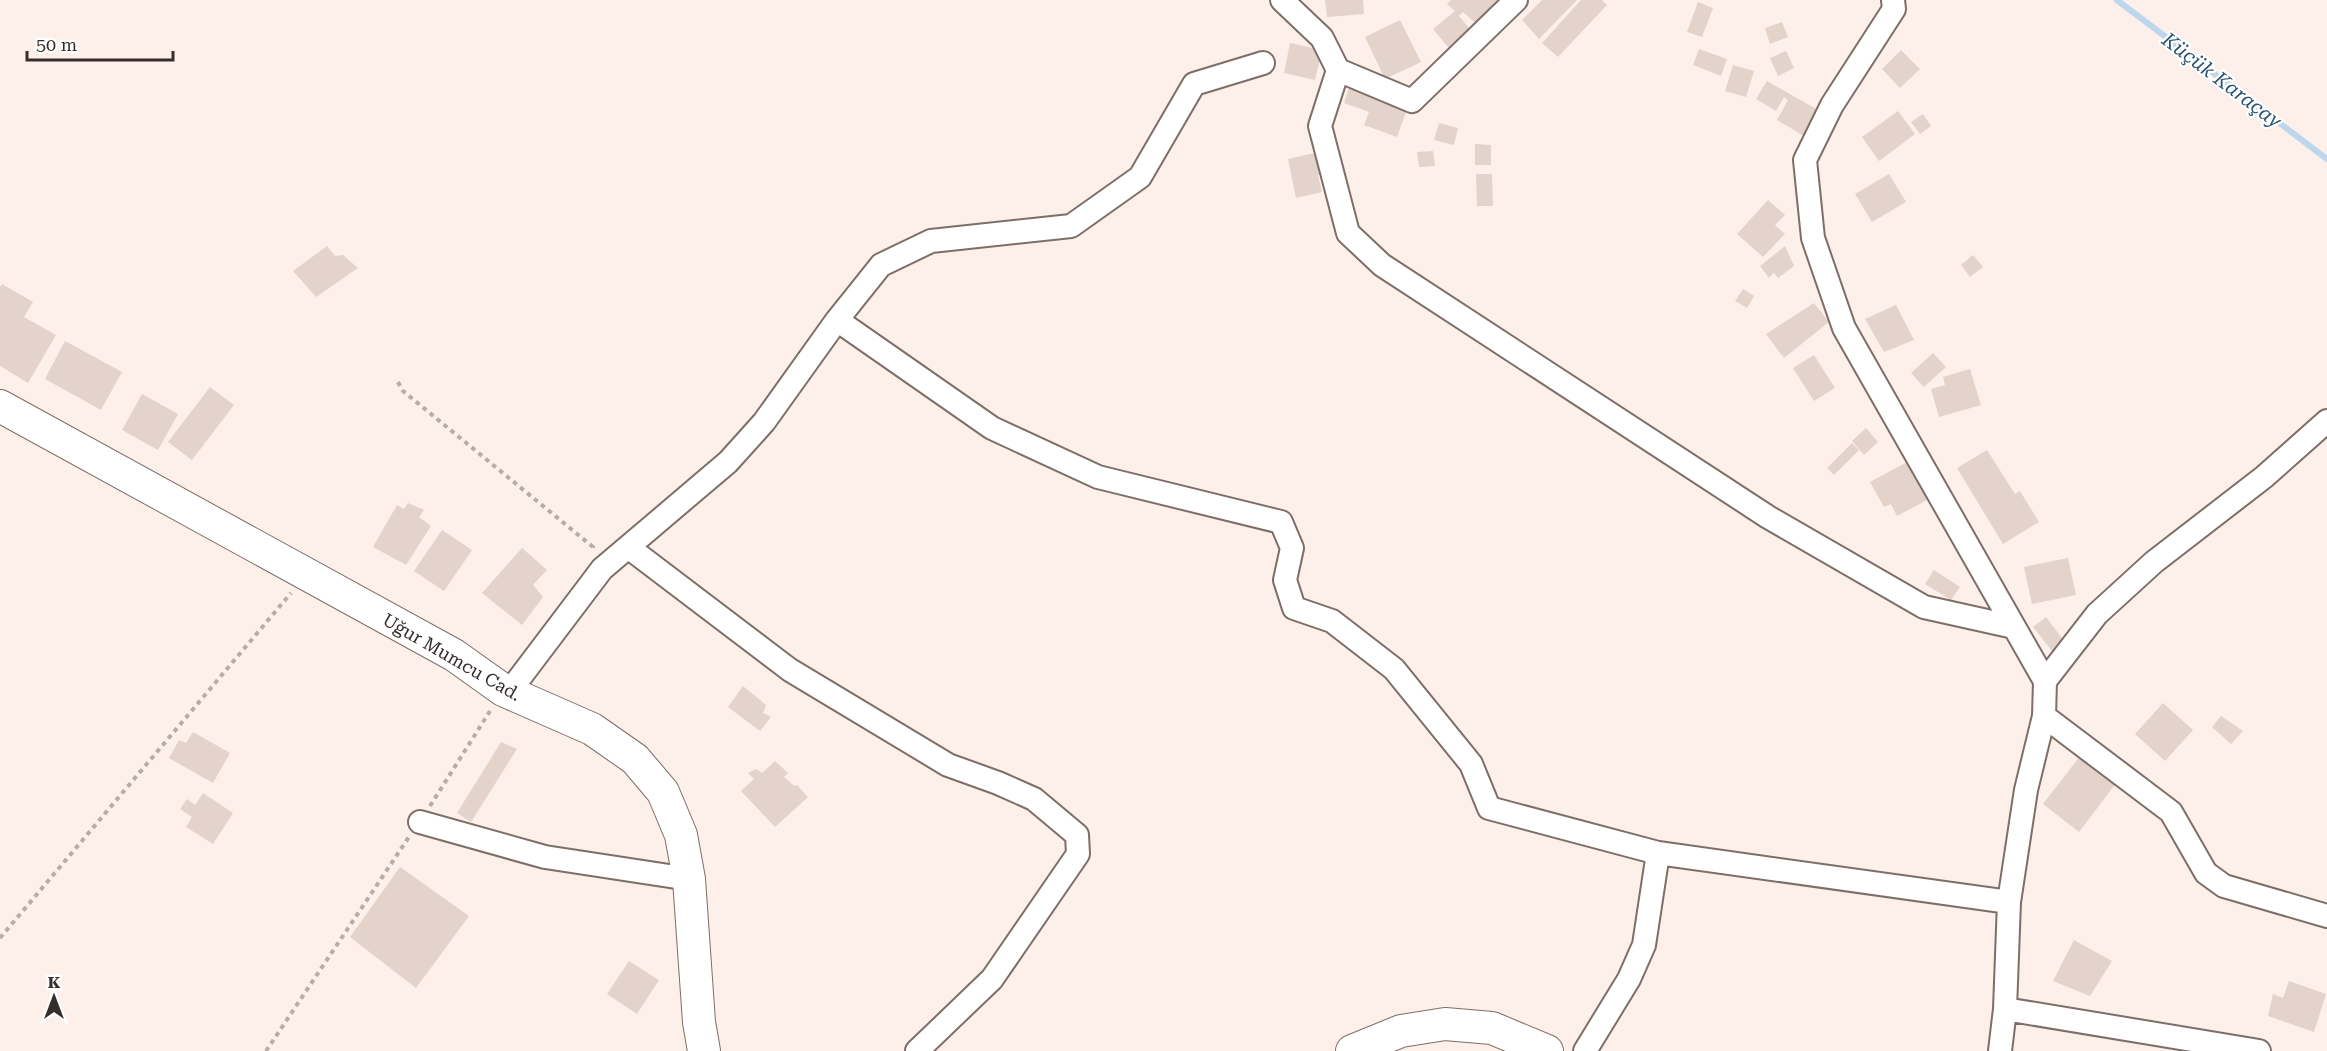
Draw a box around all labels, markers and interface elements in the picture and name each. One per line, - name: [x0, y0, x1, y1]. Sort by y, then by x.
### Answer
- scale bar: [27, 24, 172, 62]
- water label: Küçük Karaçay: [2157, 27, 2287, 133]
- text: 50 m: [36, 34, 77, 55]
- street label: Uğur Mumcu Cad.: [379, 609, 525, 705]
- north arrow: [24, 967, 84, 1027]
- text: K: [48, 973, 61, 992]

